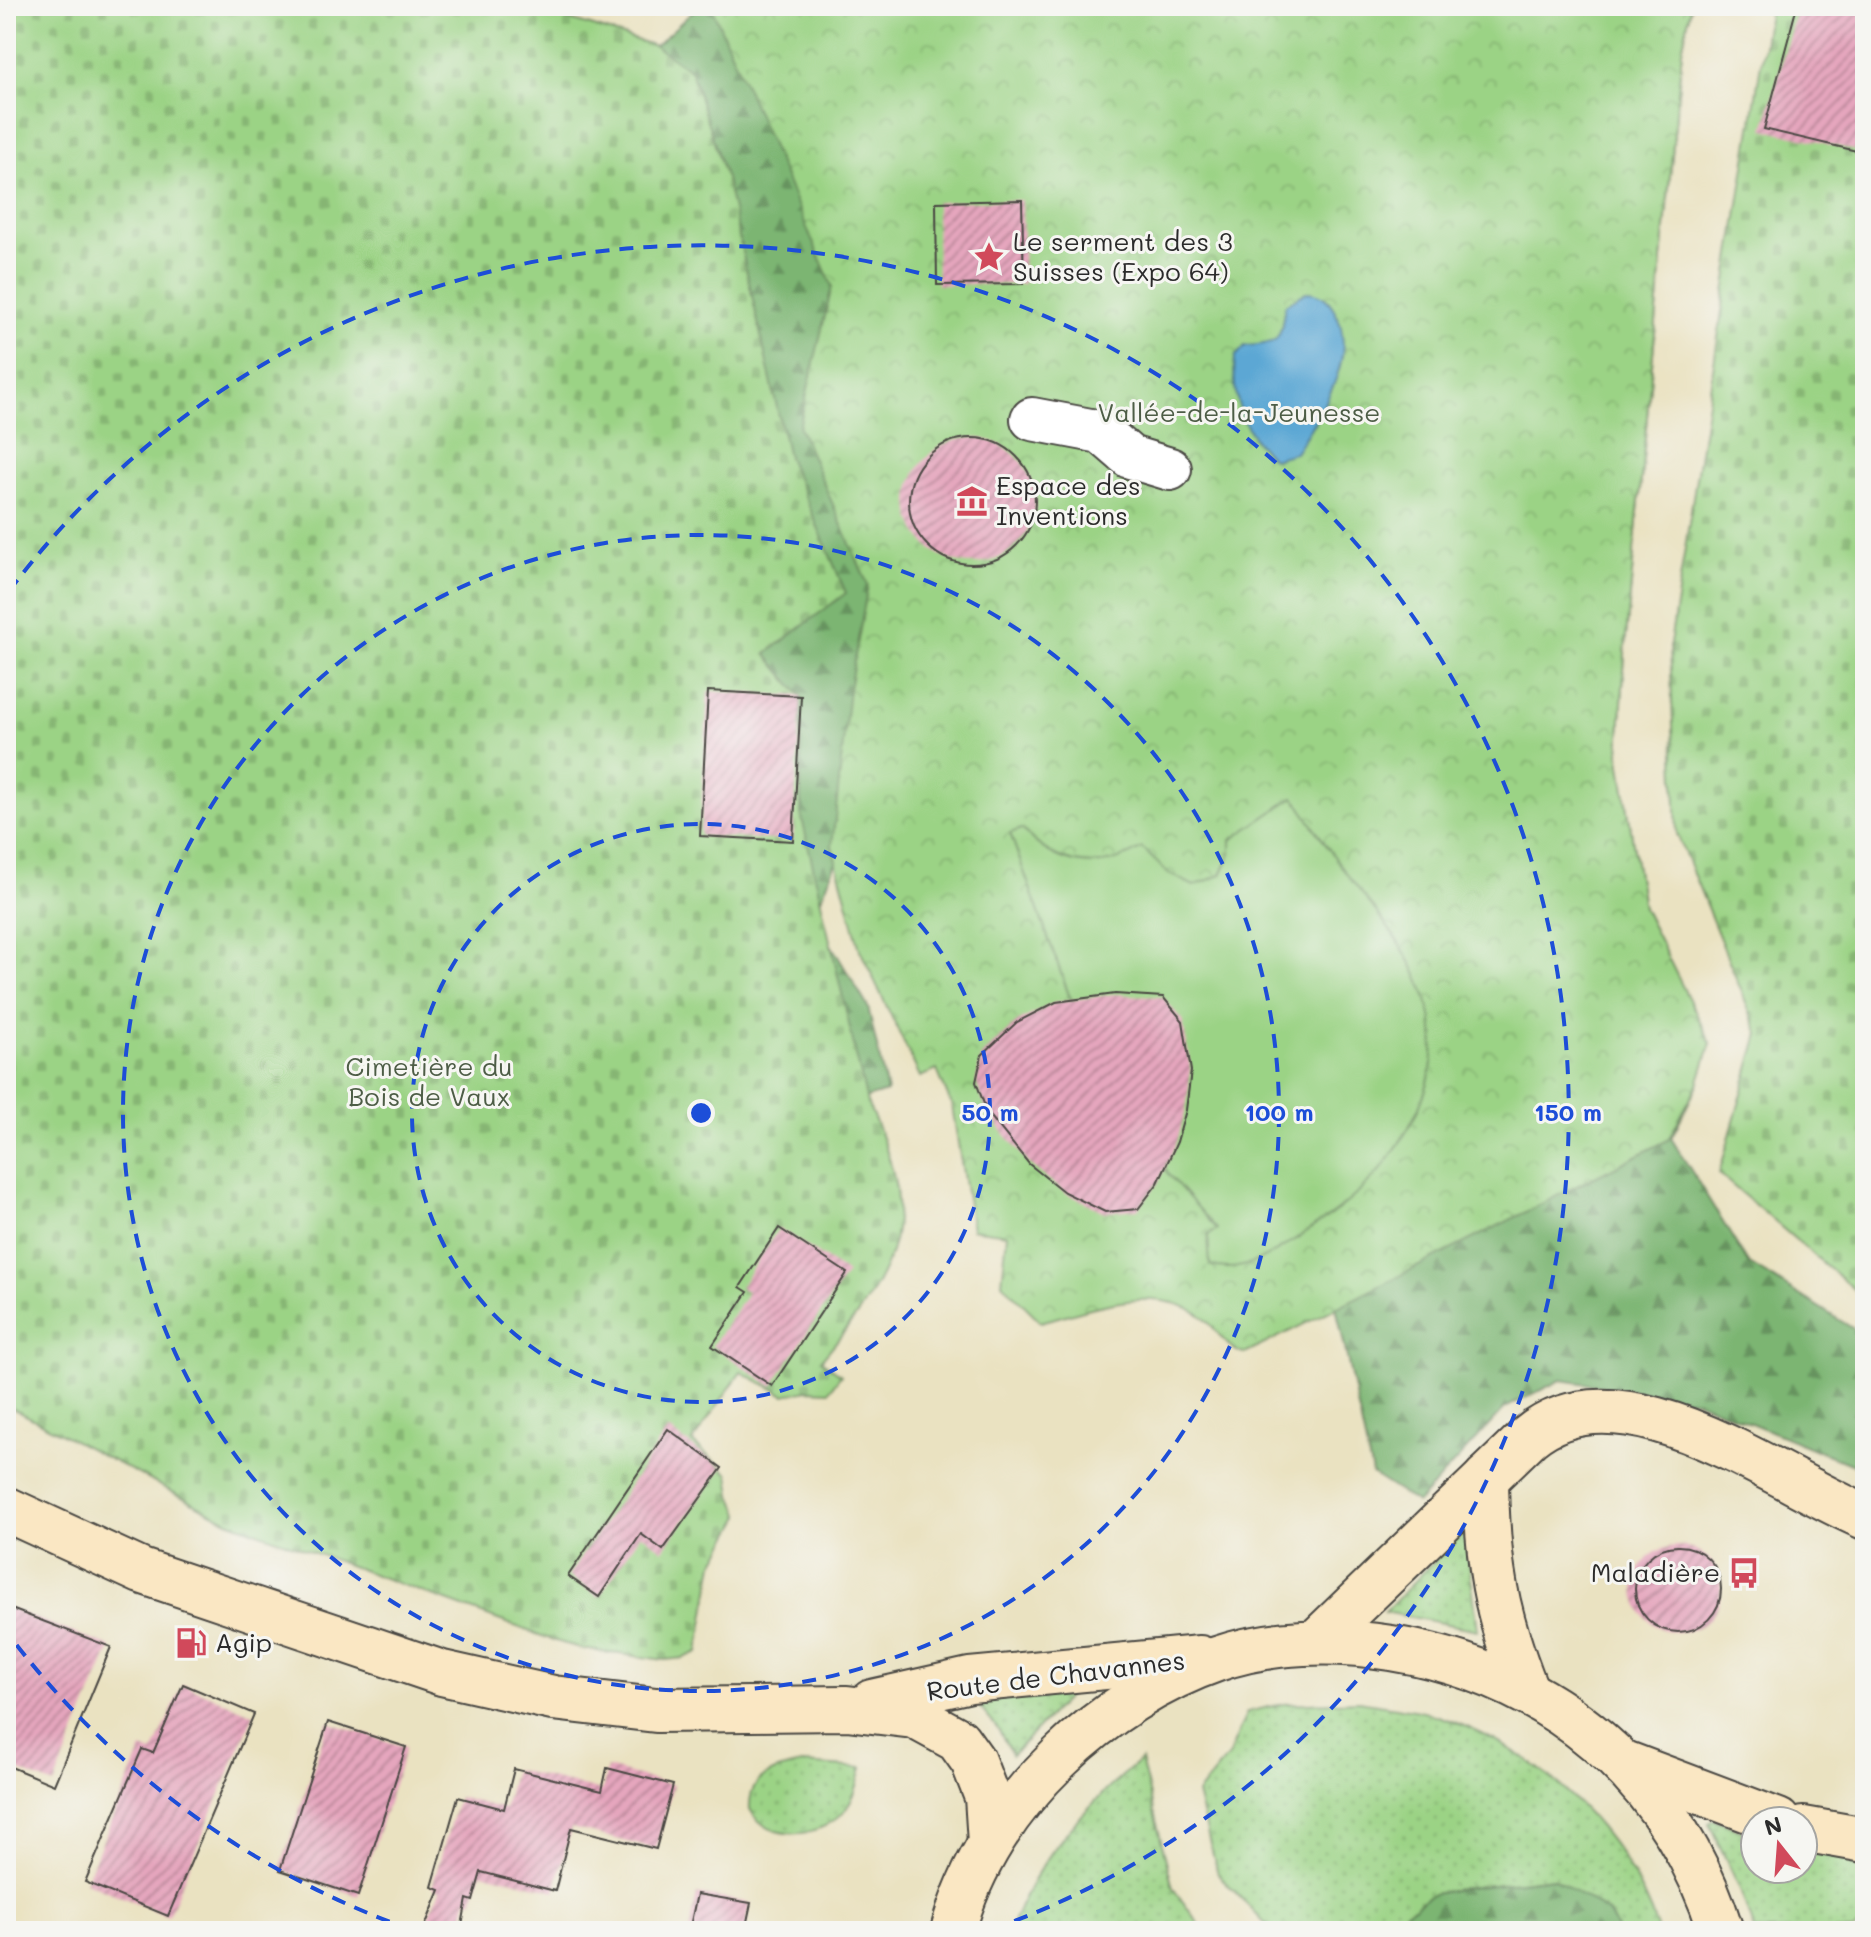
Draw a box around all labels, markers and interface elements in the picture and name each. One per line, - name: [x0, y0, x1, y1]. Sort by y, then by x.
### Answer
- place label: Le serment des 3 Suisses (Expo 64): [1013, 224, 1233, 288]
- place icon: Le serment des 3 Suisses (Expo 64): [972, 240, 1006, 274]
- park label: Vallée-de-la-Jeunesse: [1098, 395, 1380, 429]
- place label: Espace des Inventions: [996, 468, 1141, 532]
- museum icon: Espace des Inventions: [955, 484, 989, 518]
- park label: Cimetière du Bois de Vaux: [346, 1049, 513, 1113]
- text: 50 m: [961, 1096, 1019, 1127]
- text: 100 m: [1244, 1096, 1314, 1127]
- text: 150 m: [1534, 1096, 1602, 1127]
- centre of rings: [687, 1099, 715, 1127]
- place label: Maladière: [1591, 1555, 1720, 1589]
- bus stop icon: Maladière: [1727, 1556, 1761, 1590]
- place label: Agip: [215, 1625, 272, 1659]
- fuel station icon: Agip: [174, 1626, 208, 1660]
- street label: Route de Chavannes: [925, 1642, 1187, 1708]
- north arrow: [1739, 1805, 1819, 1885]
- text: N: [1761, 1809, 1785, 1842]

